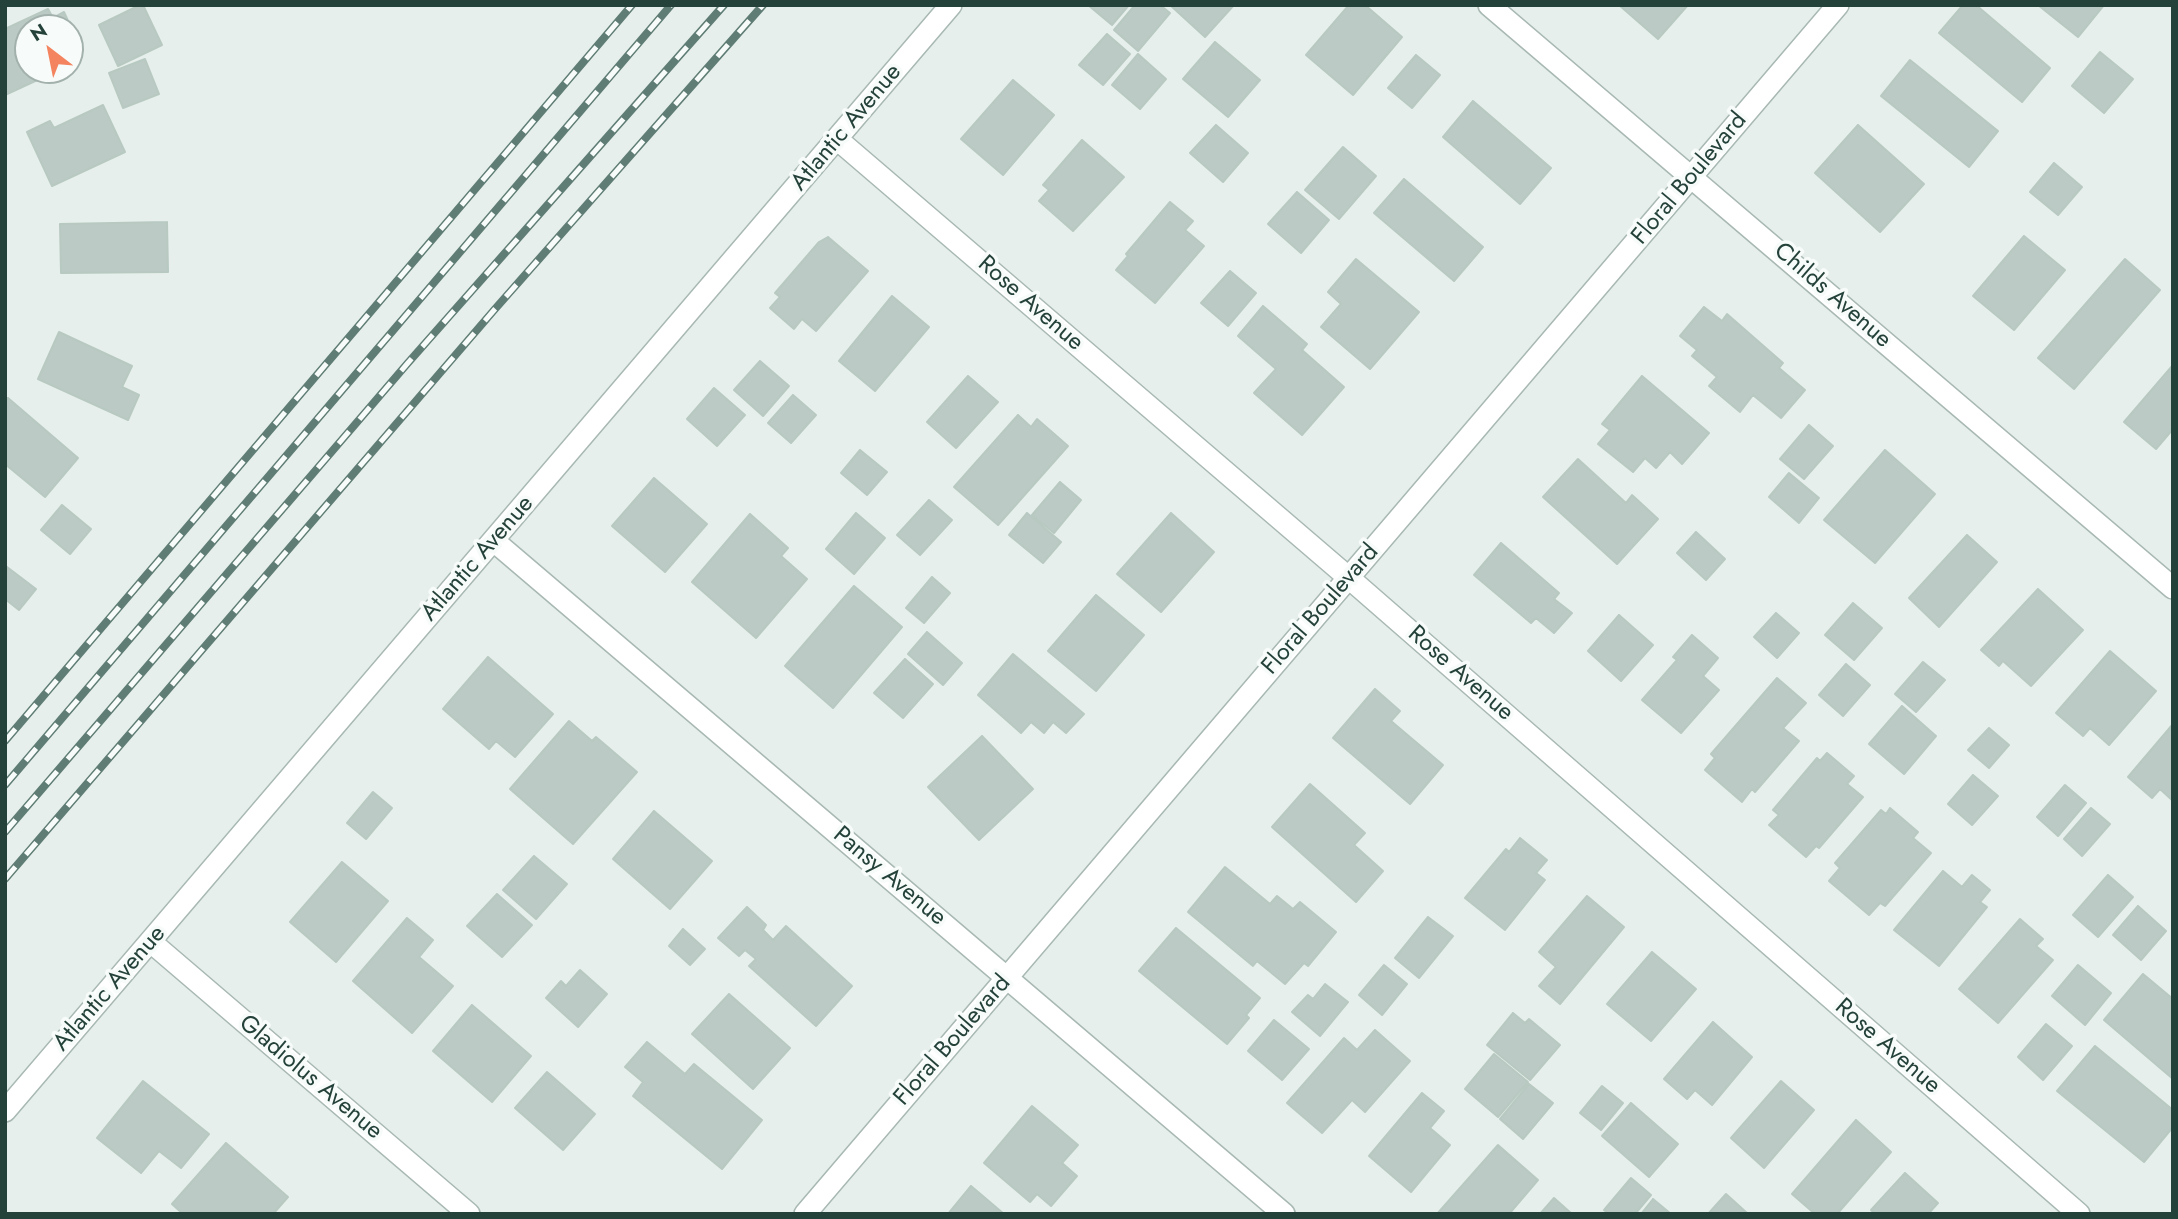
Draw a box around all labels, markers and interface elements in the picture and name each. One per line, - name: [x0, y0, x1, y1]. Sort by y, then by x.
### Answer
- north arrow: [14, 14, 84, 84]
- text: N: [25, 17, 52, 48]
- street label: Atlantic Avenue: [786, 59, 908, 197]
- street label: Floral Boulevard: [1626, 107, 1754, 251]
- street label: Childs Avenue: [1767, 237, 1897, 355]
- street label: Rose Avenue: [971, 250, 1089, 358]
- street label: Atlantic Avenue: [416, 490, 540, 628]
- street label: Floral Boulevard: [1256, 539, 1386, 681]
- street label: Rose Avenue: [1401, 620, 1519, 728]
- street label: Pansy Avenue: [827, 821, 951, 933]
- street label: Atlantic Avenue: [48, 920, 172, 1058]
- street label: Floral Boulevard: [888, 970, 1018, 1112]
- street label: Rose Avenue: [1828, 993, 1946, 1101]
- street label: Gladiolus Avenue: [232, 1010, 388, 1146]

